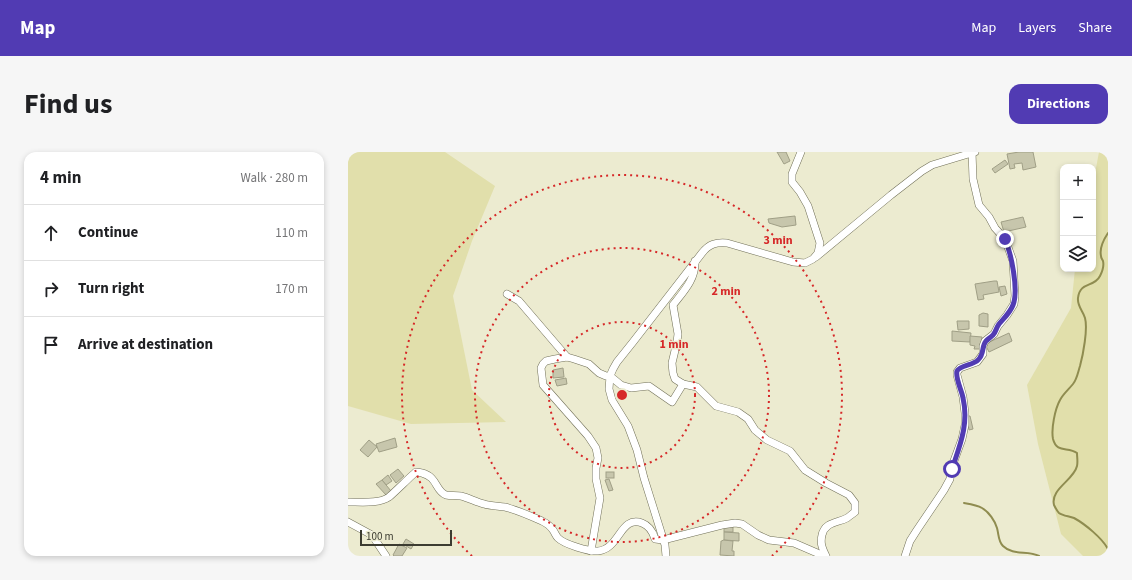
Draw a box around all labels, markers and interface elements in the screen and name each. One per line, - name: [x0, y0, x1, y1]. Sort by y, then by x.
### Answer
- text: Map: [20, 15, 55, 42]
- text: Map: [971, 18, 996, 38]
- text: Layers: [1018, 18, 1056, 38]
- text: Share: [1078, 18, 1112, 38]
- text: Find us: [24, 84, 112, 124]
- button: Directions: [1009, 84, 1108, 124]
- map controls: [1060, 164, 1096, 272]
- button: +: [1060, 164, 1096, 200]
- text: 4 min: [40, 166, 81, 190]
- text: Walk · 280 m: [240, 169, 308, 187]
- button: −: [1060, 200, 1096, 236]
- icon: ahead: [40, 222, 62, 244]
- text: Continue: [78, 222, 138, 243]
- text: 110 m: [275, 224, 308, 242]
- route end: [996, 230, 1014, 248]
- text: 3 min: [763, 232, 793, 249]
- button: layers: [1060, 236, 1096, 272]
- icon: right: [40, 278, 62, 300]
- text: Turn right: [78, 278, 144, 299]
- text: 170 m: [275, 280, 308, 298]
- text: 2 min: [711, 283, 741, 300]
- icon: arrive: [40, 334, 62, 356]
- text: Arrive at destination: [78, 334, 213, 355]
- text: 1 min: [659, 336, 689, 353]
- centre of rings: [615, 388, 629, 402]
- route start: [943, 460, 961, 478]
- scale bar: [360, 528, 452, 547]
- text: 100 m: [366, 529, 394, 544]

